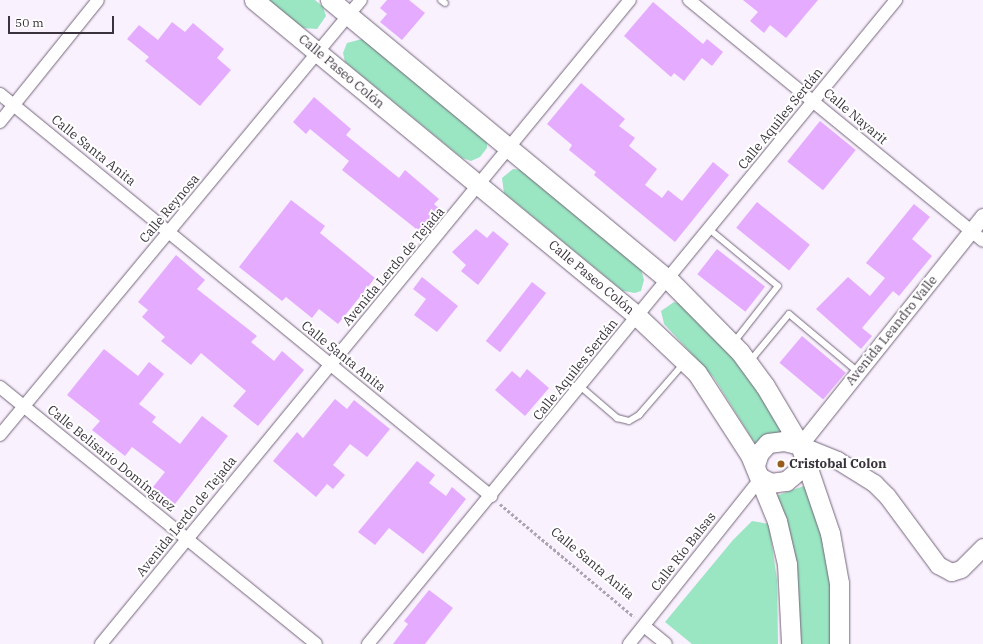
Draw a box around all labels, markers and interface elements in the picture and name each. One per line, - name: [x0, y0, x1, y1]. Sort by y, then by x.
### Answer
- scale bar: [10, 8, 116, 34]
- text: 50 m: [15, 15, 44, 30]
- street label: Calle Paseo Colón: [295, 32, 387, 112]
- street label: Calle Aquiles Serdán: [735, 65, 827, 173]
- street label: Calle Nayarit: [820, 86, 890, 148]
- street label: Calle Santa Anita: [48, 112, 138, 190]
- street label: Calle Reynosa: [137, 172, 203, 246]
- street label: Avenida Lerdo de Tejada: [340, 204, 448, 330]
- street label: Calle Paseo Colón: [545, 238, 637, 318]
- street label: Avenida Leandro Valle: [843, 273, 941, 389]
- street label: Calle Aquiles Serdán: [530, 316, 622, 424]
- street label: Calle Santa Anita: [298, 318, 388, 396]
- street label: Calle Belisario Domínguez: [44, 402, 178, 516]
- street label: Avenida Lerdo de Tejada: [134, 454, 240, 580]
- place label: Cristobal Colon: [789, 456, 887, 472]
- marker: Cristobal Colon: [776, 459, 786, 469]
- street label: Calle Río Balsas: [648, 509, 720, 595]
- street label: Calle Santa Anita: [547, 525, 637, 603]

